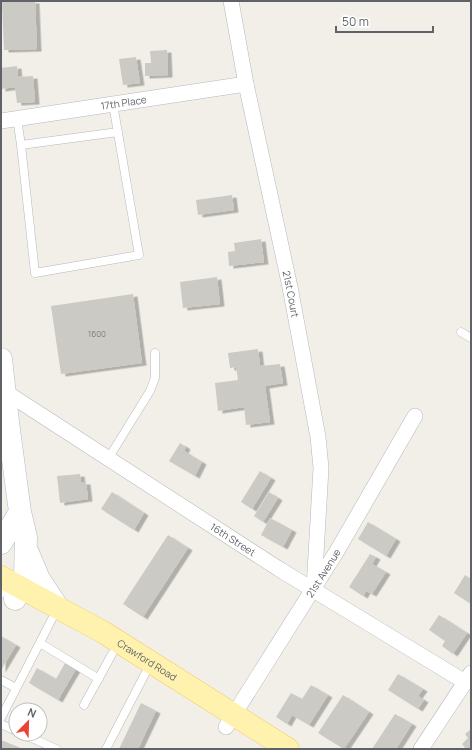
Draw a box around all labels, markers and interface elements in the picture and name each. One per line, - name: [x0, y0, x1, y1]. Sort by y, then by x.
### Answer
- scale bar: [336, 8, 433, 34]
- text: 50 m: [342, 13, 369, 30]
- street label: 17th Place: [100, 92, 148, 113]
- street label: 21st Court: [280, 269, 303, 318]
- house number: 1600: [88, 328, 106, 339]
- street label: 16th Street: [208, 519, 259, 559]
- street label: 21st Avenue: [302, 546, 344, 600]
- street label: Crawford Road: [115, 636, 180, 684]
- north arrow: [8, 702, 48, 742]
- text: N: [26, 704, 39, 721]

